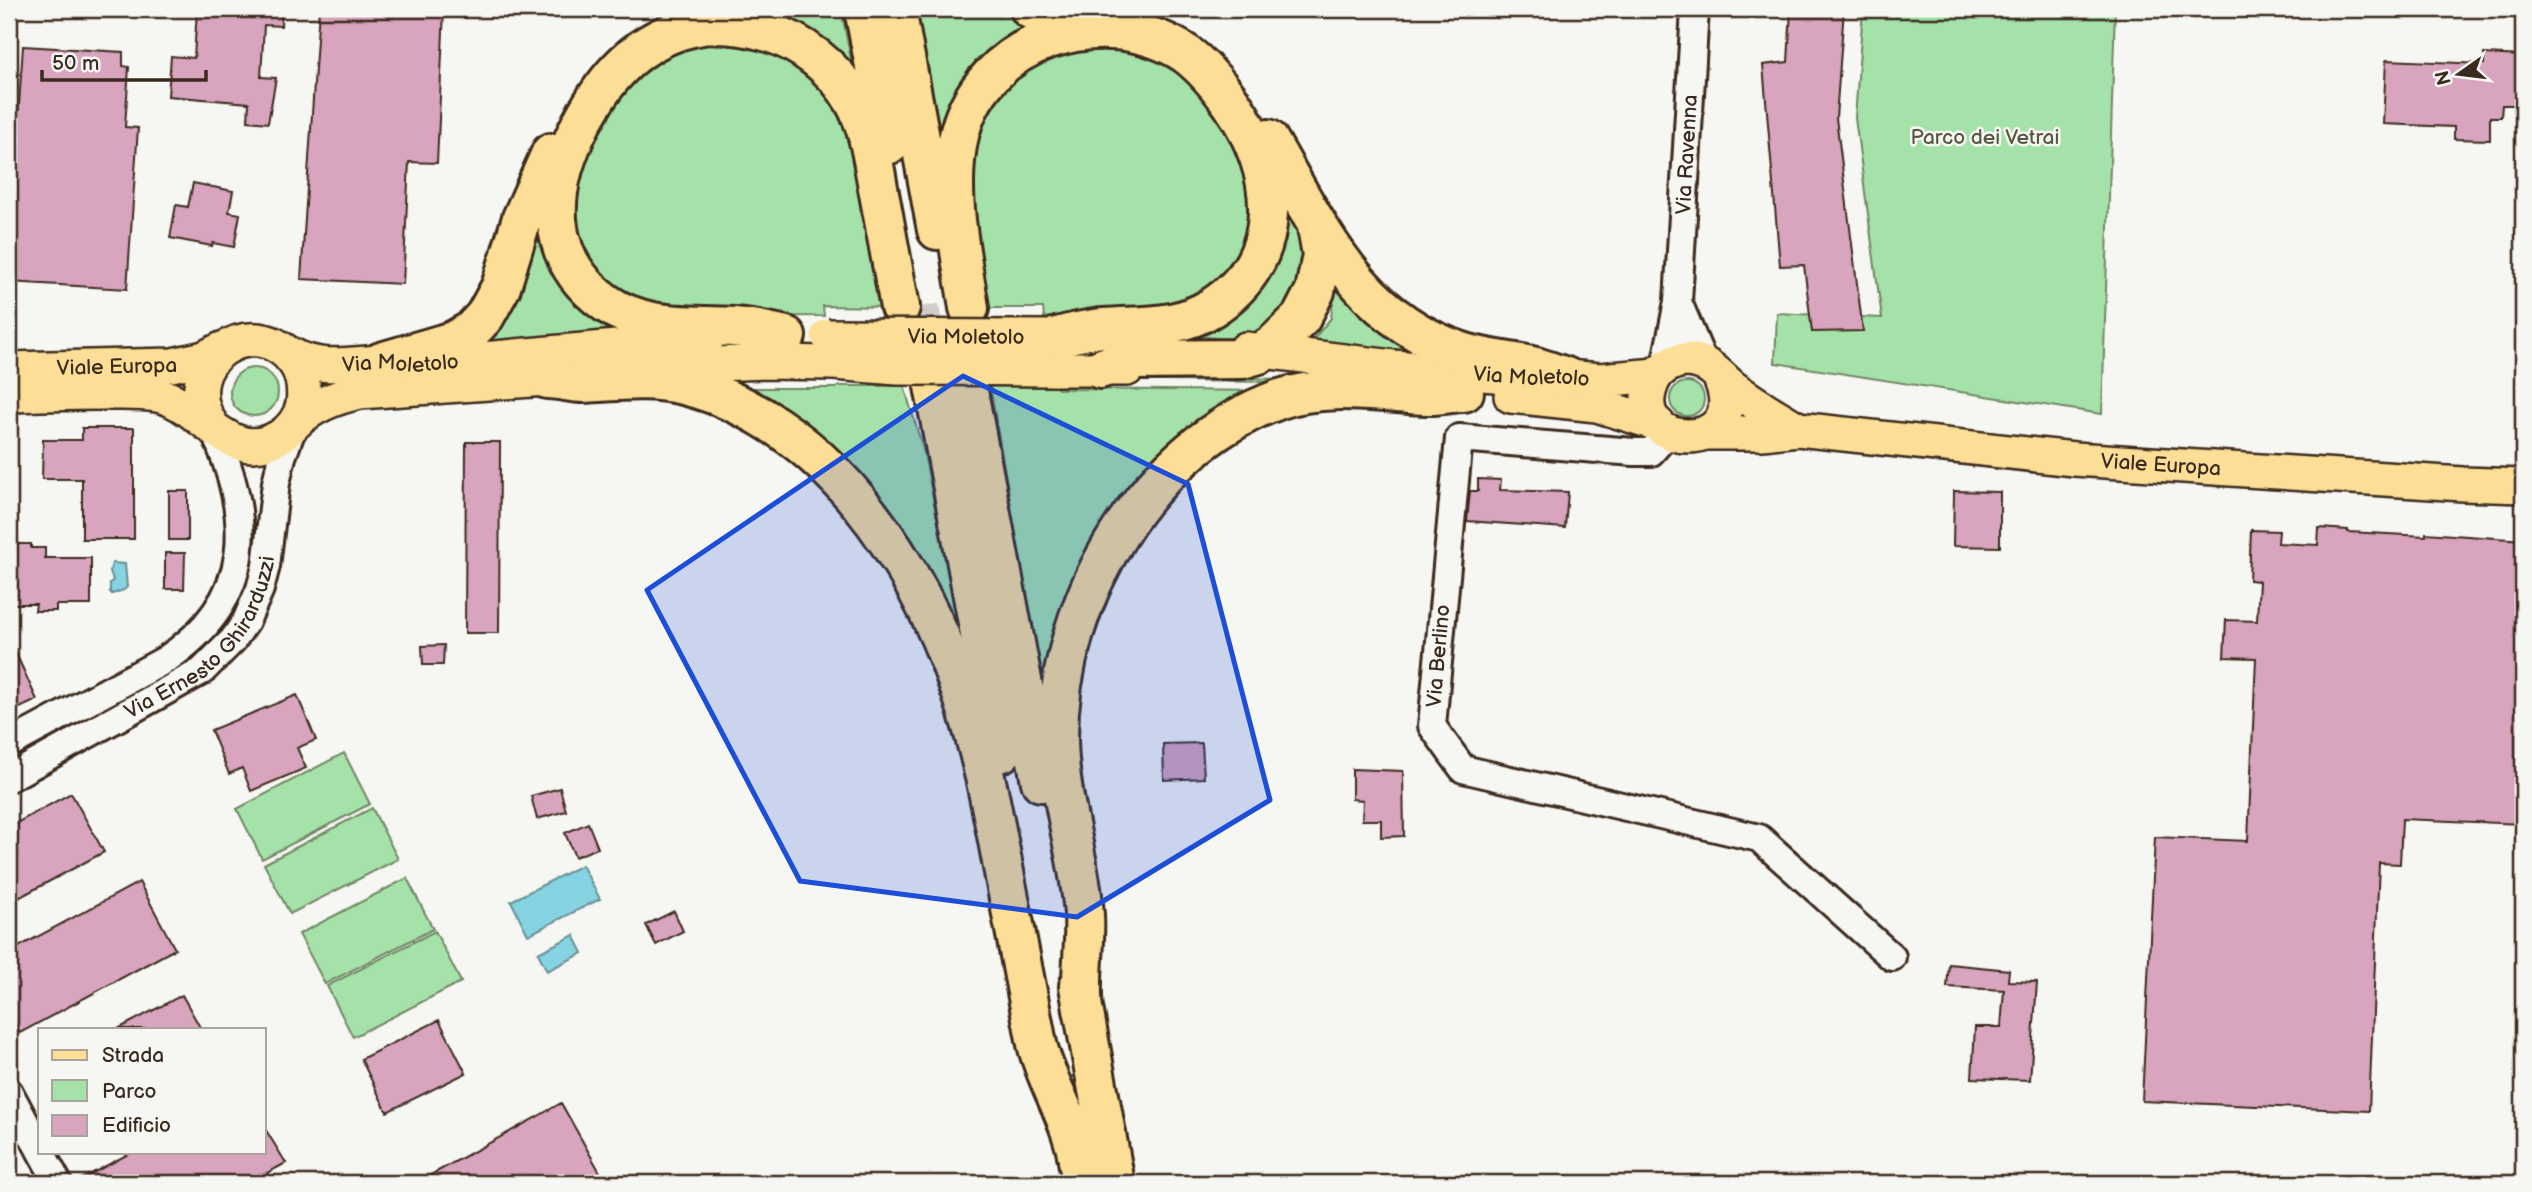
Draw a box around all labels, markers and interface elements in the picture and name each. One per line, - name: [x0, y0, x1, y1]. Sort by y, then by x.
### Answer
- scale bar: [42, 38, 206, 82]
- north arrow: [2424, 38, 2494, 108]
- text: 50 m: [52, 51, 99, 76]
- text: N: [2431, 68, 2457, 87]
- street label: Via Ravenna: [1671, 94, 1703, 215]
- park label: Parco dei Vetrai: [1911, 125, 2059, 150]
- street label: Via Moletolo: [908, 324, 1025, 350]
- street label: Via Moletolo: [341, 349, 460, 378]
- street label: Viale Europa: [56, 353, 178, 381]
- street label: Via Moletolo: [1472, 361, 1591, 392]
- street label: Viale Europa: [2100, 449, 2222, 481]
- street label: Via Ernesto Ghirarduzzi: [120, 555, 280, 724]
- street label: Via Berlino: [1422, 603, 1455, 709]
- legend: [38, 1028, 266, 1154]
- text: Strada: [102, 1043, 164, 1068]
- text: Parco: [102, 1079, 157, 1104]
- text: Edificio: [102, 1113, 171, 1138]

